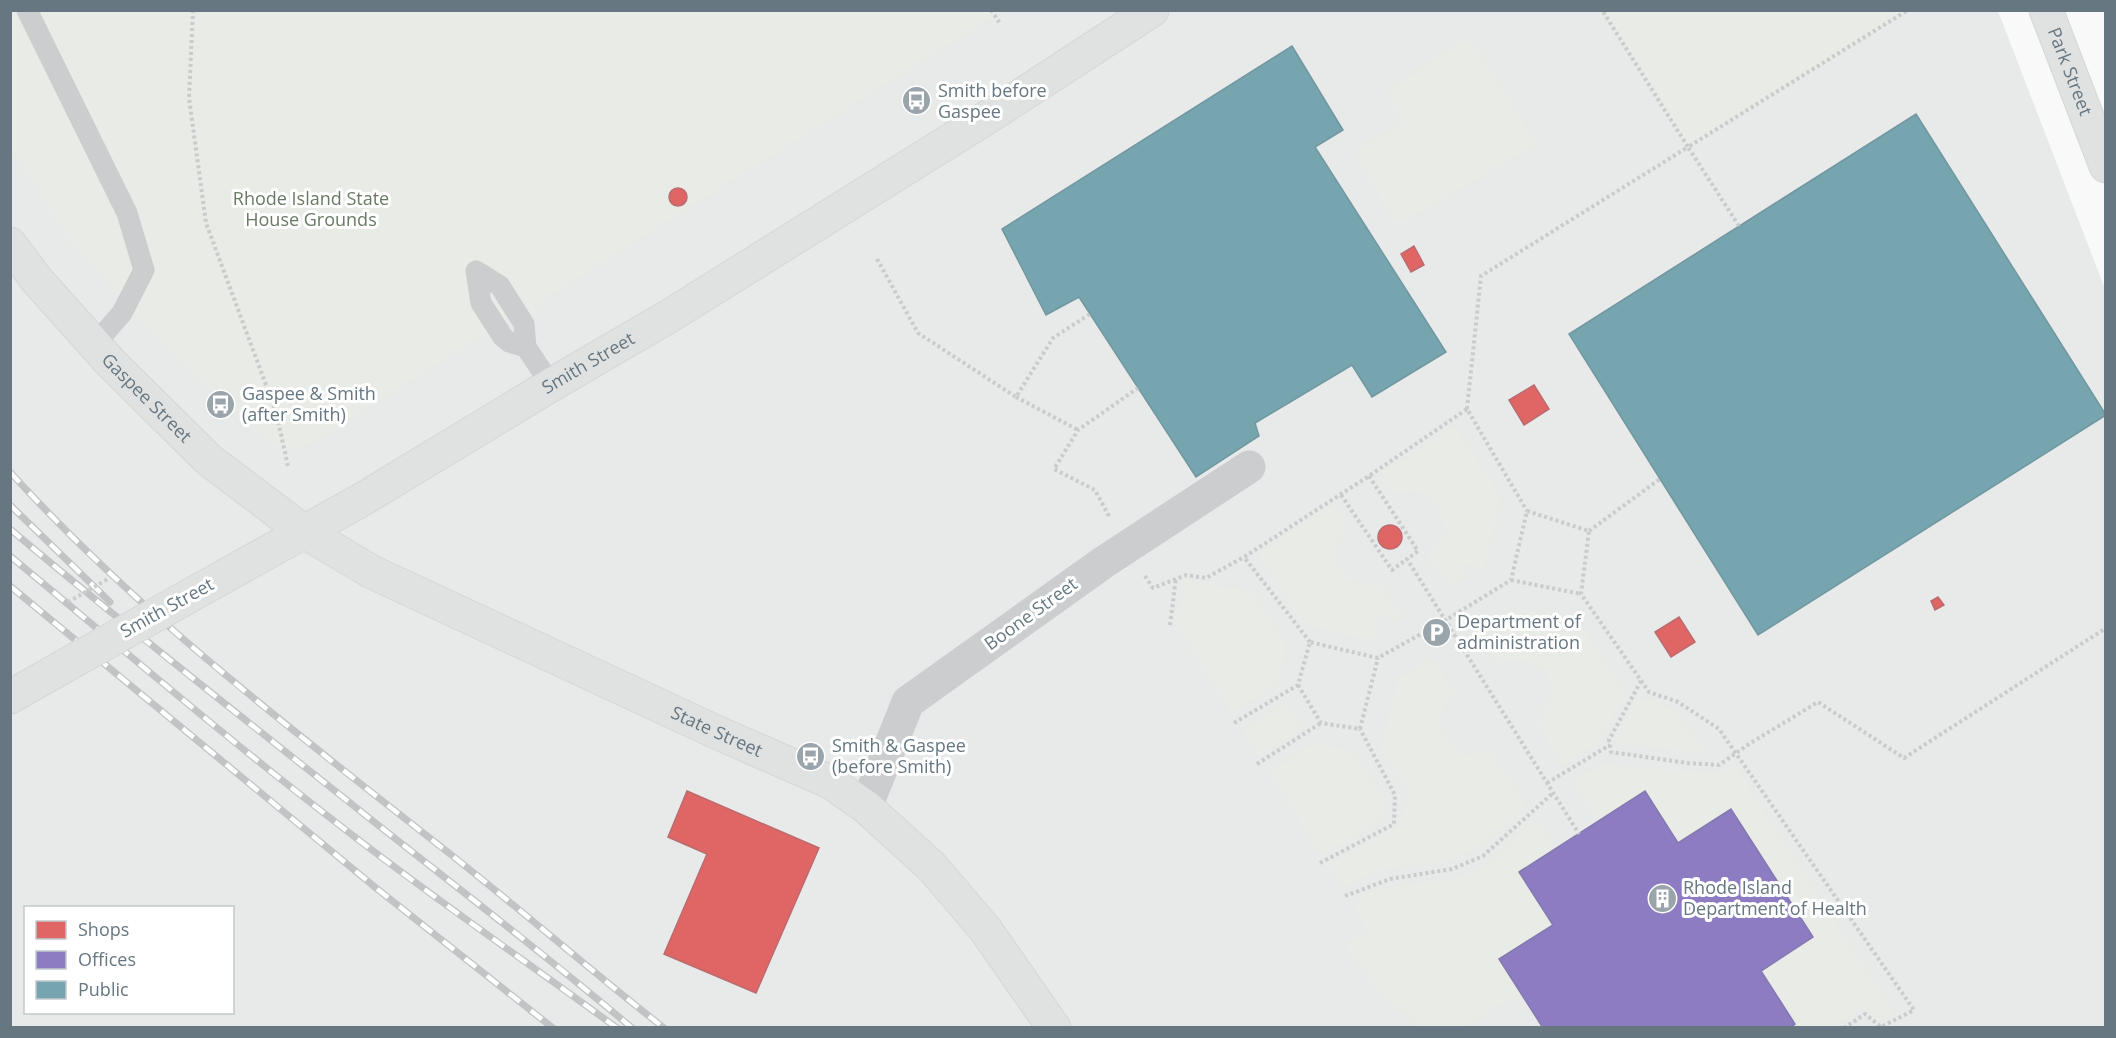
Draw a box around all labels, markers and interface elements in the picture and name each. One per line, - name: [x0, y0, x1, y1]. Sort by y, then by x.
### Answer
- street label: Park Street: [2043, 24, 2098, 119]
- place label: Smith before Gaspee: [938, 78, 1047, 123]
- bus stop icon: Smith before Gaspee: [901, 85, 933, 117]
- park label: Rhode Island State House Grounds: [233, 186, 389, 231]
- street label: Smith Street: [537, 326, 639, 399]
- street label: Gaspee Street: [97, 348, 197, 447]
- place label: Gaspee & Smith (after Smith): [242, 381, 376, 426]
- bus stop icon: Gaspee & Smith (after Smith): [205, 388, 237, 420]
- street label: Boone Street: [979, 571, 1082, 655]
- street label: Smith Street: [115, 572, 218, 643]
- place label: Department of administration: [1457, 609, 1582, 654]
- parking icon: Department of administration: [1420, 616, 1452, 648]
- street label: State Street: [667, 700, 766, 762]
- place label: Smith & Gaspee (before Smith): [832, 733, 966, 778]
- bus stop icon: Smith & Gaspee (before Smith): [795, 740, 827, 772]
- place label: Rhode Island Department of Health: [1683, 875, 1867, 920]
- building icon: Rhode Island Department of Health: [1646, 882, 1678, 914]
- legend: [24, 906, 234, 1014]
- text: Shops: [78, 917, 129, 941]
- text: Offices: [78, 947, 136, 971]
- text: Public: [78, 977, 129, 1001]

